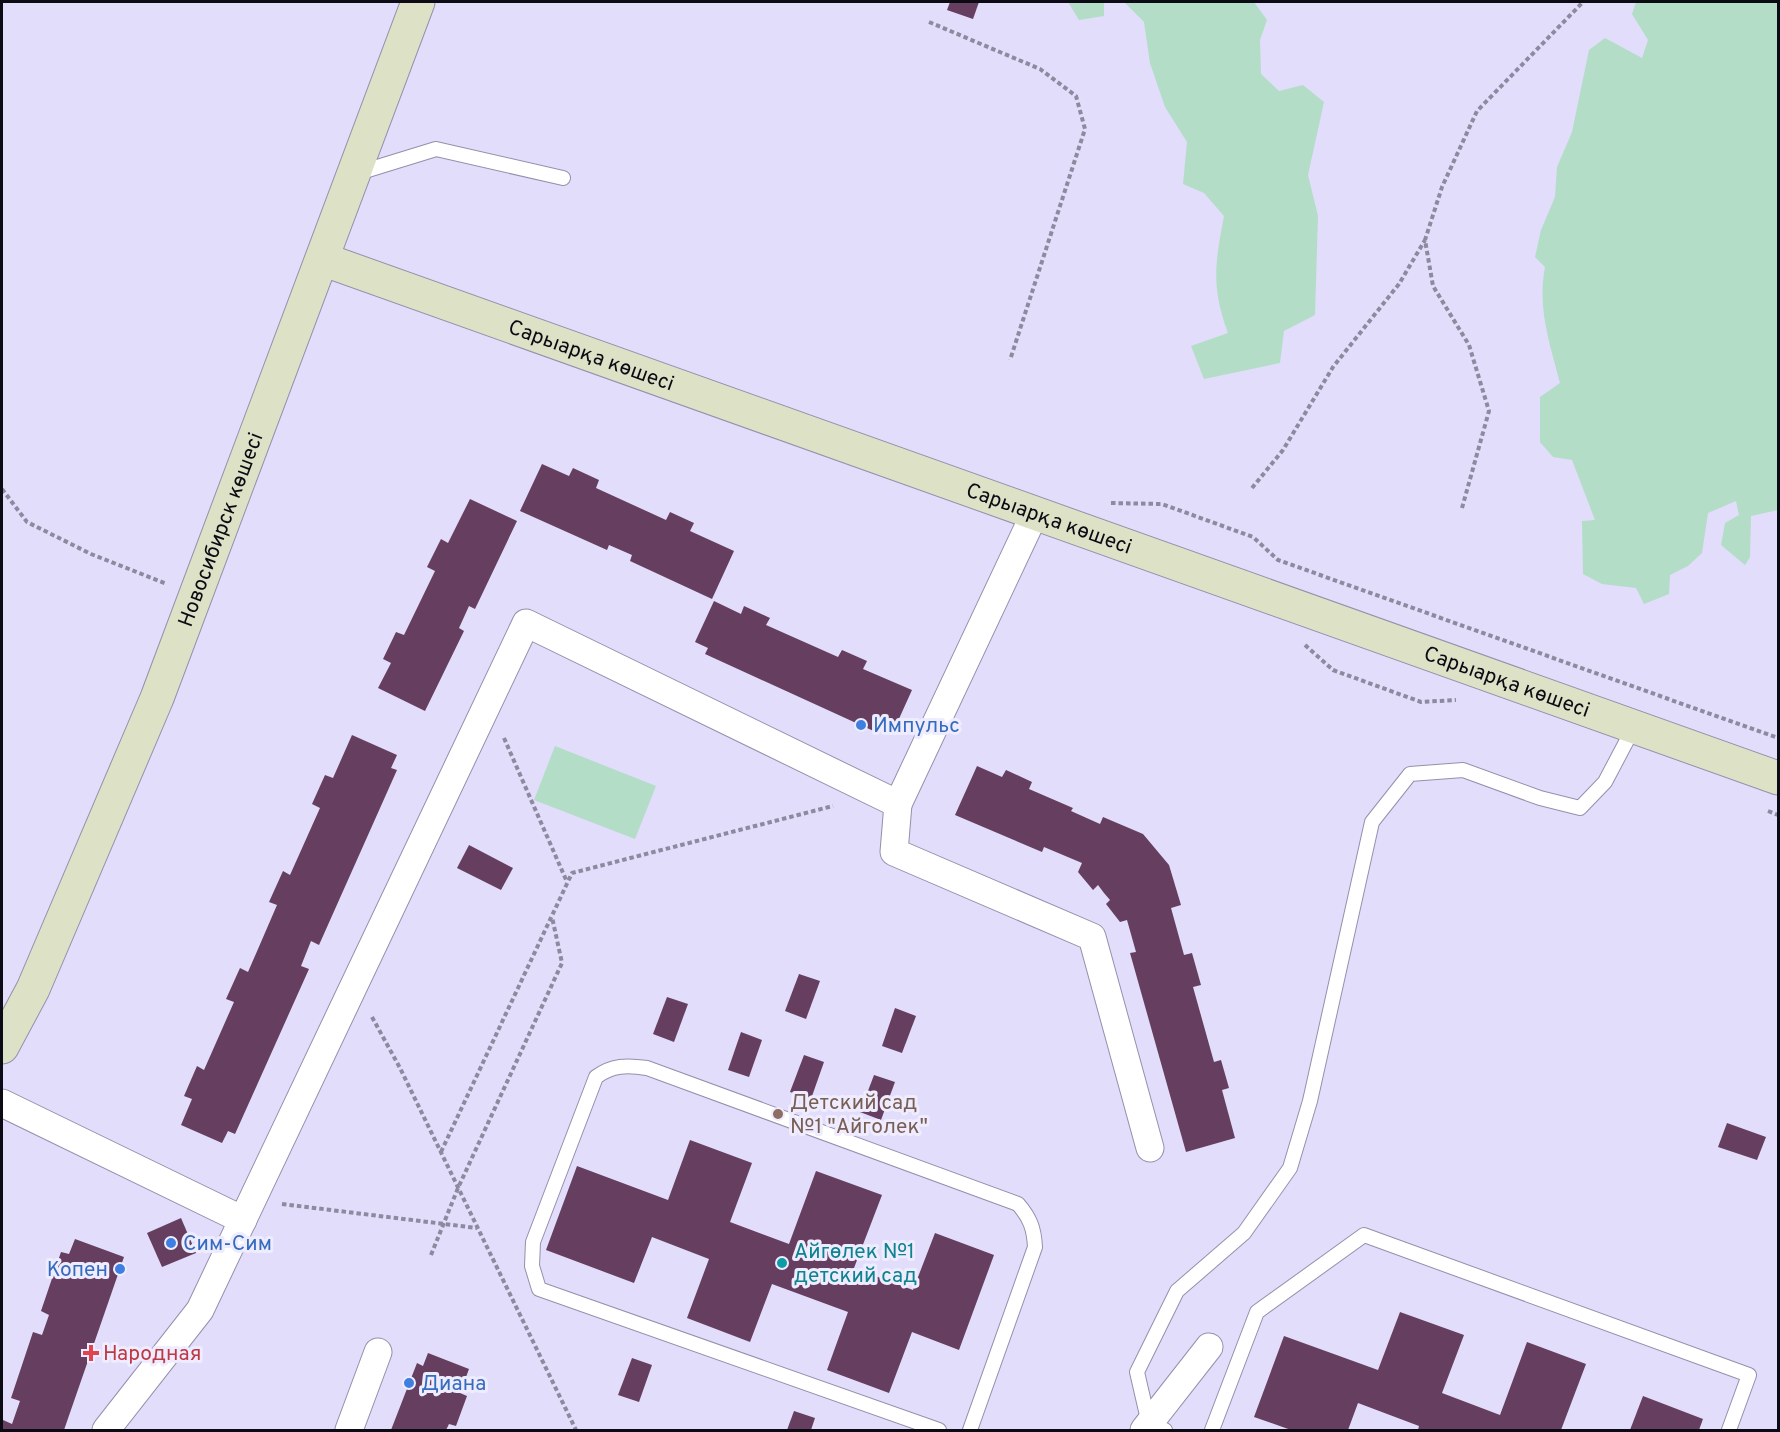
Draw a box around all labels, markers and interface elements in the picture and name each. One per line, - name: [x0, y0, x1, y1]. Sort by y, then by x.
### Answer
- street label: Сарыарқа көшесі: [504, 314, 678, 398]
- street label: Новосибирск көшесі: [173, 429, 270, 631]
- street label: Сарыарқа көшесі: [962, 478, 1135, 562]
- street label: Сарыарқа көшесі: [1420, 641, 1593, 725]
- place label: Импульс: [873, 713, 960, 740]
- marker: Импульс: [854, 718, 868, 732]
- place label: Детский сад №1 "Айголек": [790, 1090, 928, 1141]
- marker: Детский сад №1 "Айголек": [771, 1107, 785, 1121]
- place label: Сим-Сим: [183, 1231, 272, 1258]
- marker: Сим-Сим: [164, 1236, 178, 1250]
- place label: Айгөлек №1 детский сад: [794, 1239, 917, 1290]
- marker: Айгөлек №1 детский сад: [775, 1256, 789, 1270]
- place label: Копен: [47, 1257, 108, 1284]
- marker: Копен: [113, 1262, 127, 1276]
- place label: Народная: [103, 1341, 202, 1368]
- marker: Народная: [84, 1346, 98, 1360]
- place label: Диана: [421, 1371, 486, 1398]
- marker: Диана: [402, 1376, 416, 1390]

